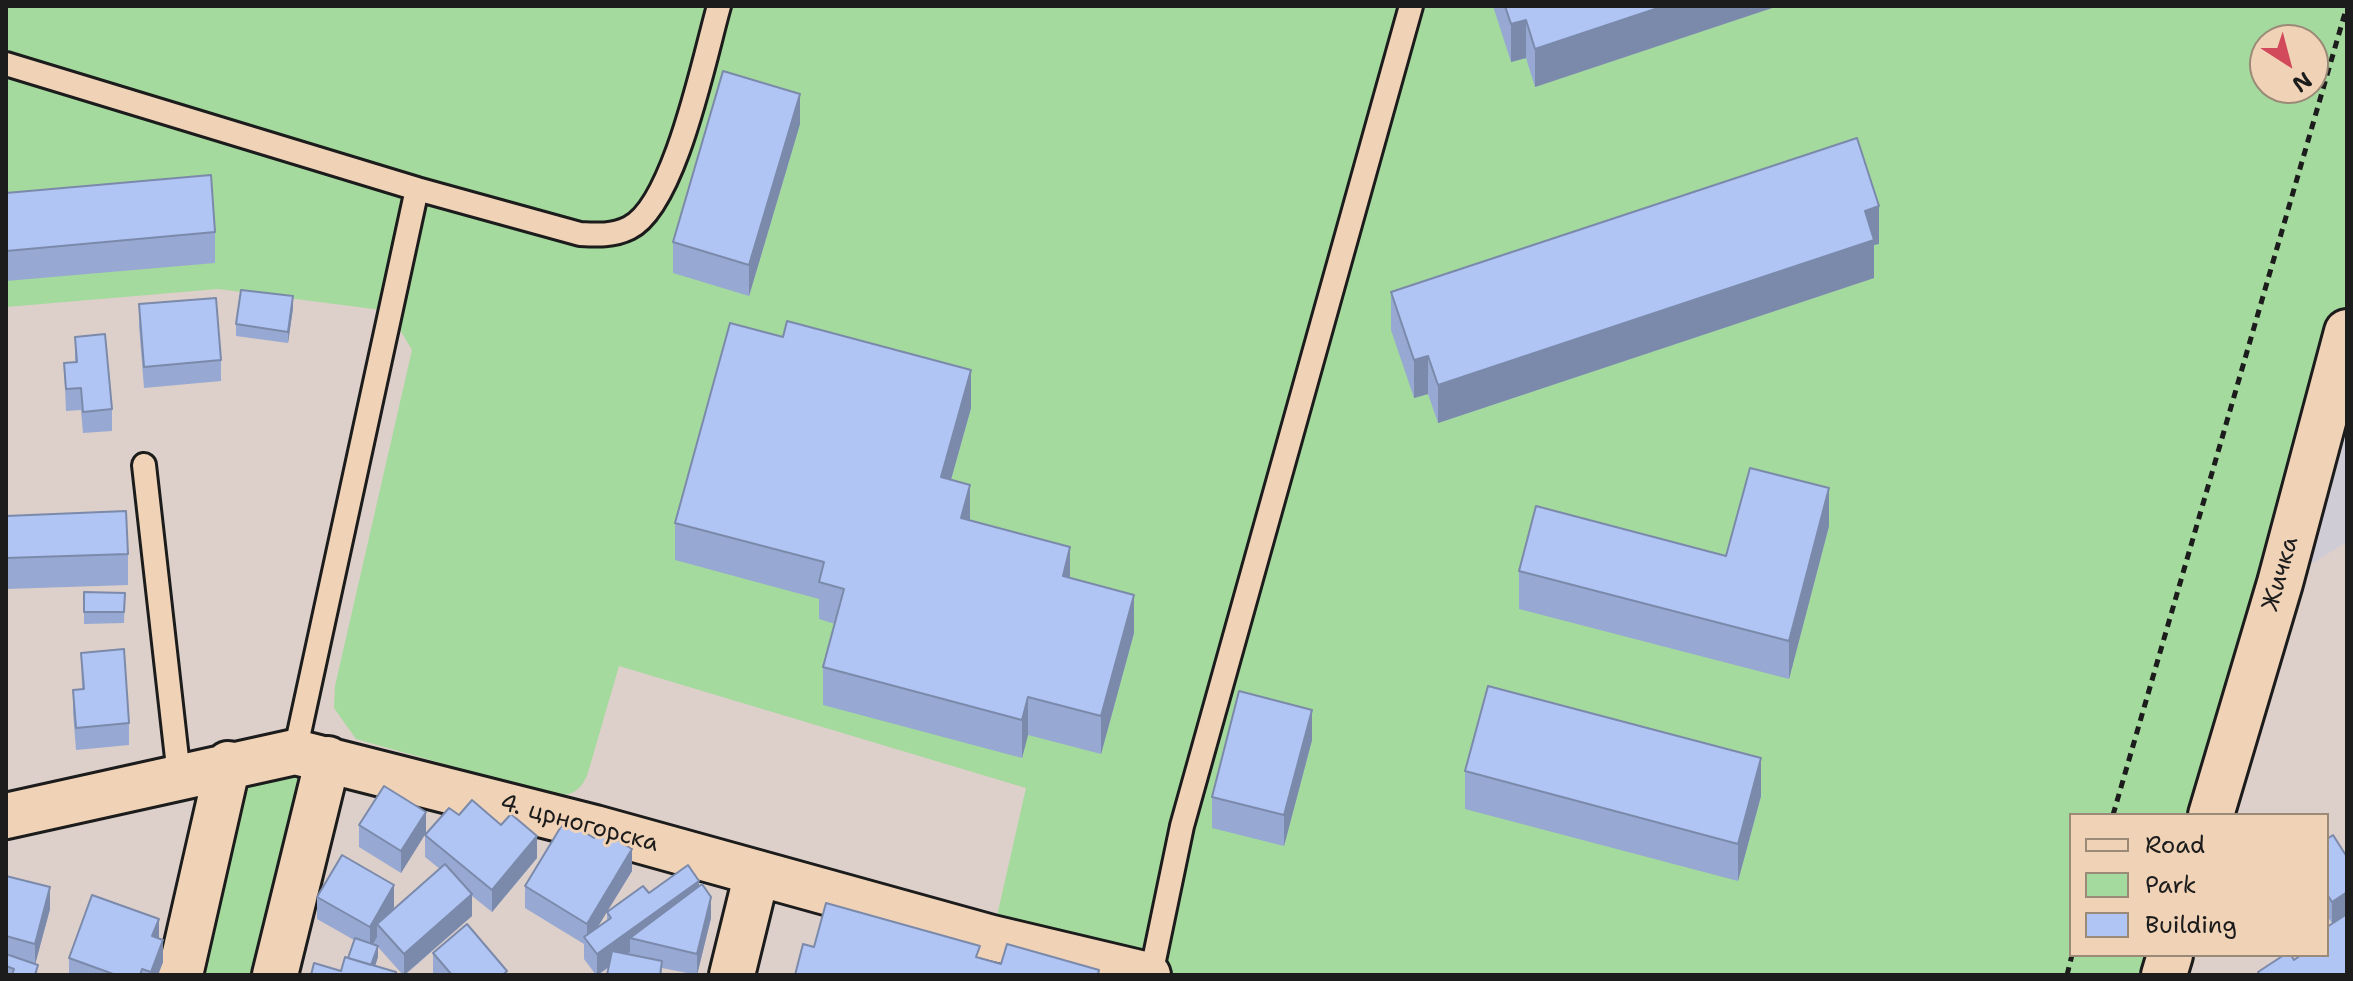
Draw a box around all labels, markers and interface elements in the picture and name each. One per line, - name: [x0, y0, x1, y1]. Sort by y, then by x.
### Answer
- north arrow: [2249, 24, 2329, 104]
- text: N: [2287, 65, 2318, 99]
- street label: Жичка: [2257, 534, 2305, 614]
- street label: 4. црногорска: [497, 789, 661, 859]
- legend: [2069, 813, 2329, 957]
- text: Road: [2145, 829, 2205, 861]
- text: Park: [2145, 869, 2197, 901]
- text: Building: [2145, 909, 2237, 941]

